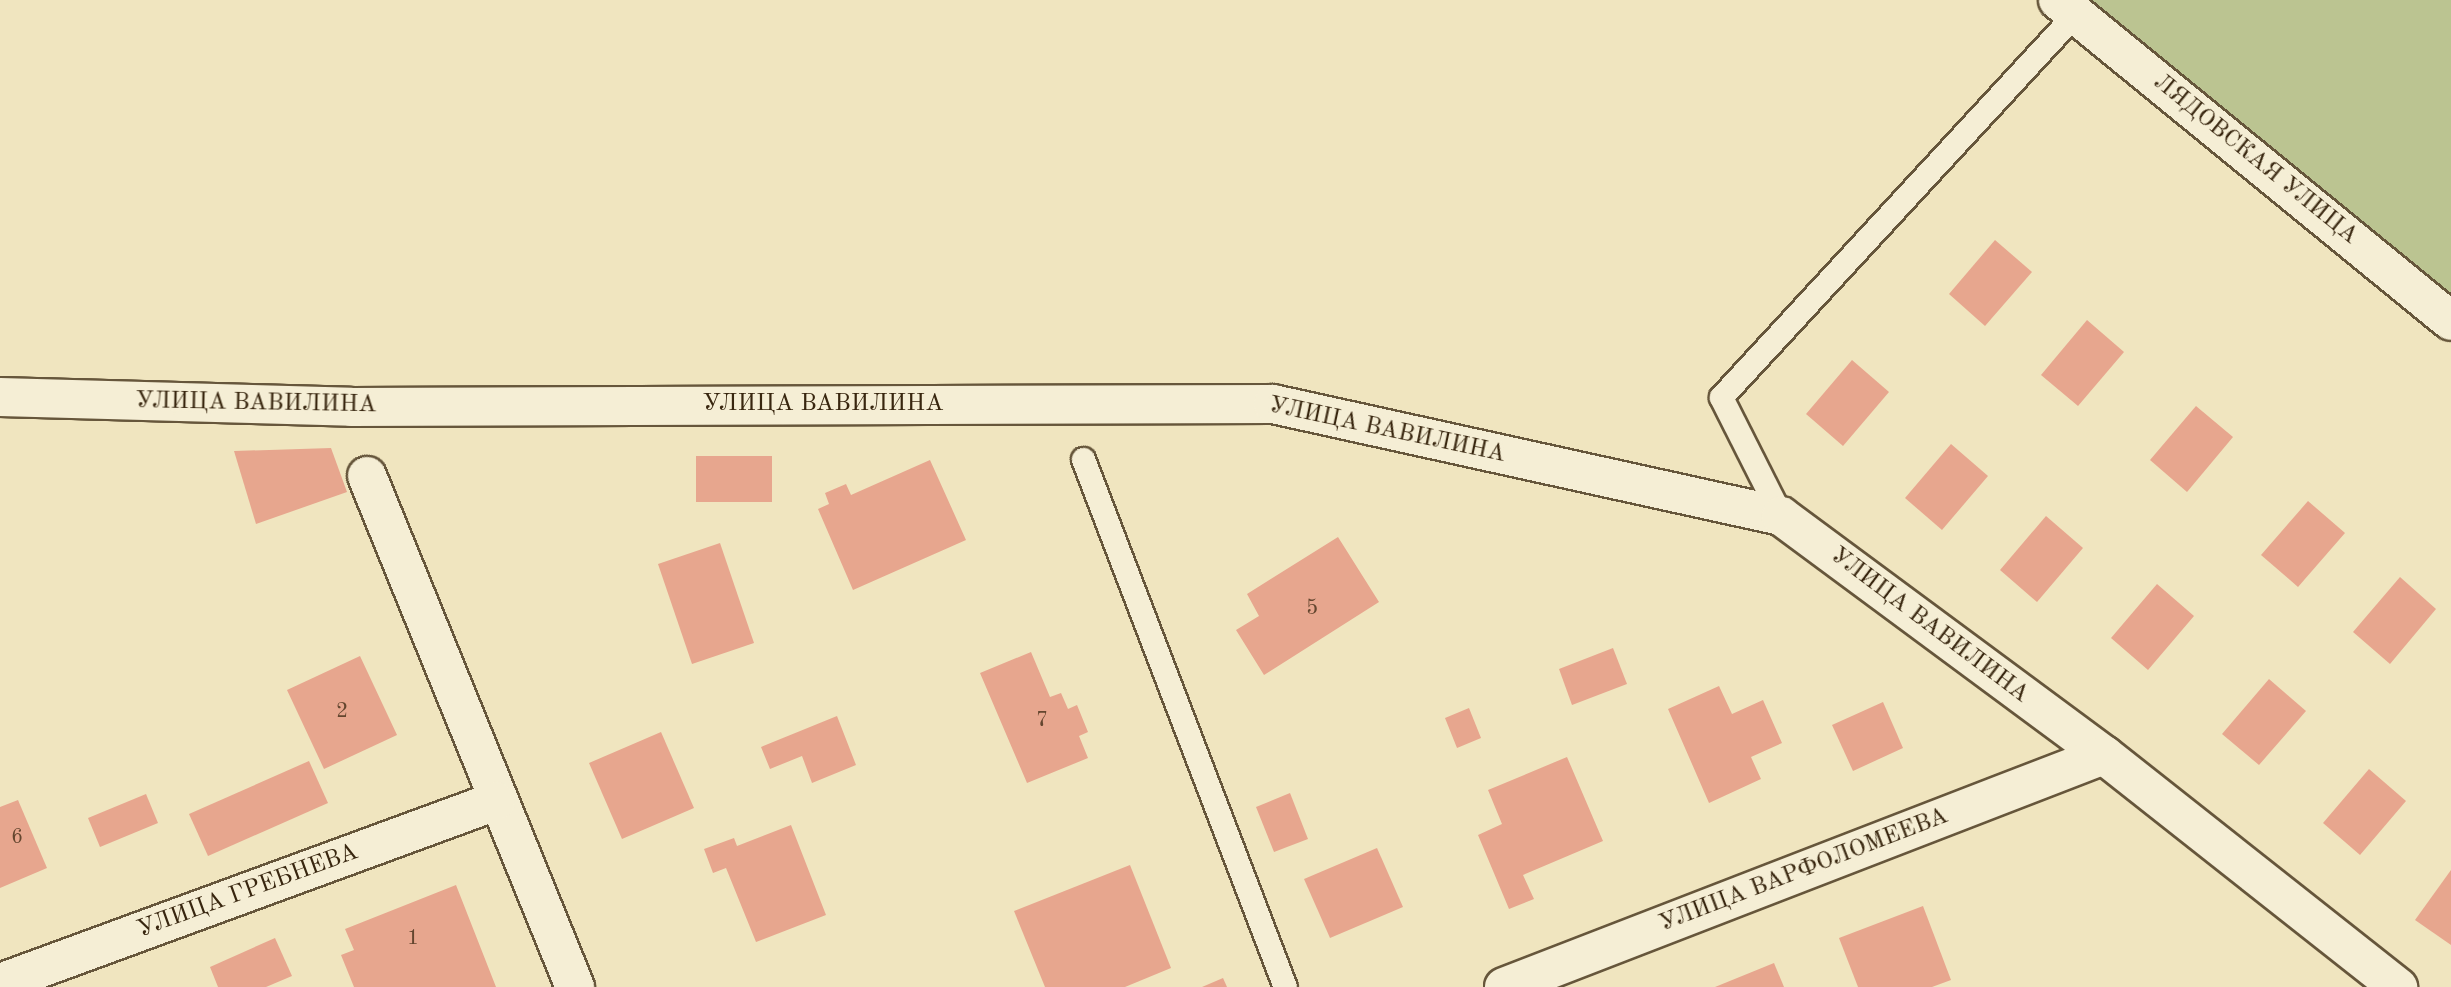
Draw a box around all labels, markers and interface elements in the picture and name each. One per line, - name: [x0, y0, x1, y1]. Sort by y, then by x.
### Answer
- street label: ЛЯДОВСКАЯ УЛИЦА: [2147, 69, 2363, 251]
- street label: УЛИЦА ВАВИЛИНА: [135, 387, 377, 421]
- street label: УЛИЦА ВАВИЛИНА: [702, 391, 944, 419]
- street label: УЛИЦА ВАВИЛИНА: [1266, 392, 1508, 470]
- street label: УЛИЦА ВАВИЛИНА: [1824, 542, 2034, 710]
- house number: 5: [1306, 596, 1318, 622]
- house number: 2: [336, 699, 348, 725]
- house number: 7: [1036, 708, 1048, 734]
- street label: УЛИЦА ВАРФОЛОМЕЕВА: [1655, 803, 1953, 939]
- house number: 6: [11, 825, 23, 851]
- street label: УЛИЦА ГРЕБНЕВА: [134, 839, 362, 945]
- house number: 1: [407, 926, 419, 952]

